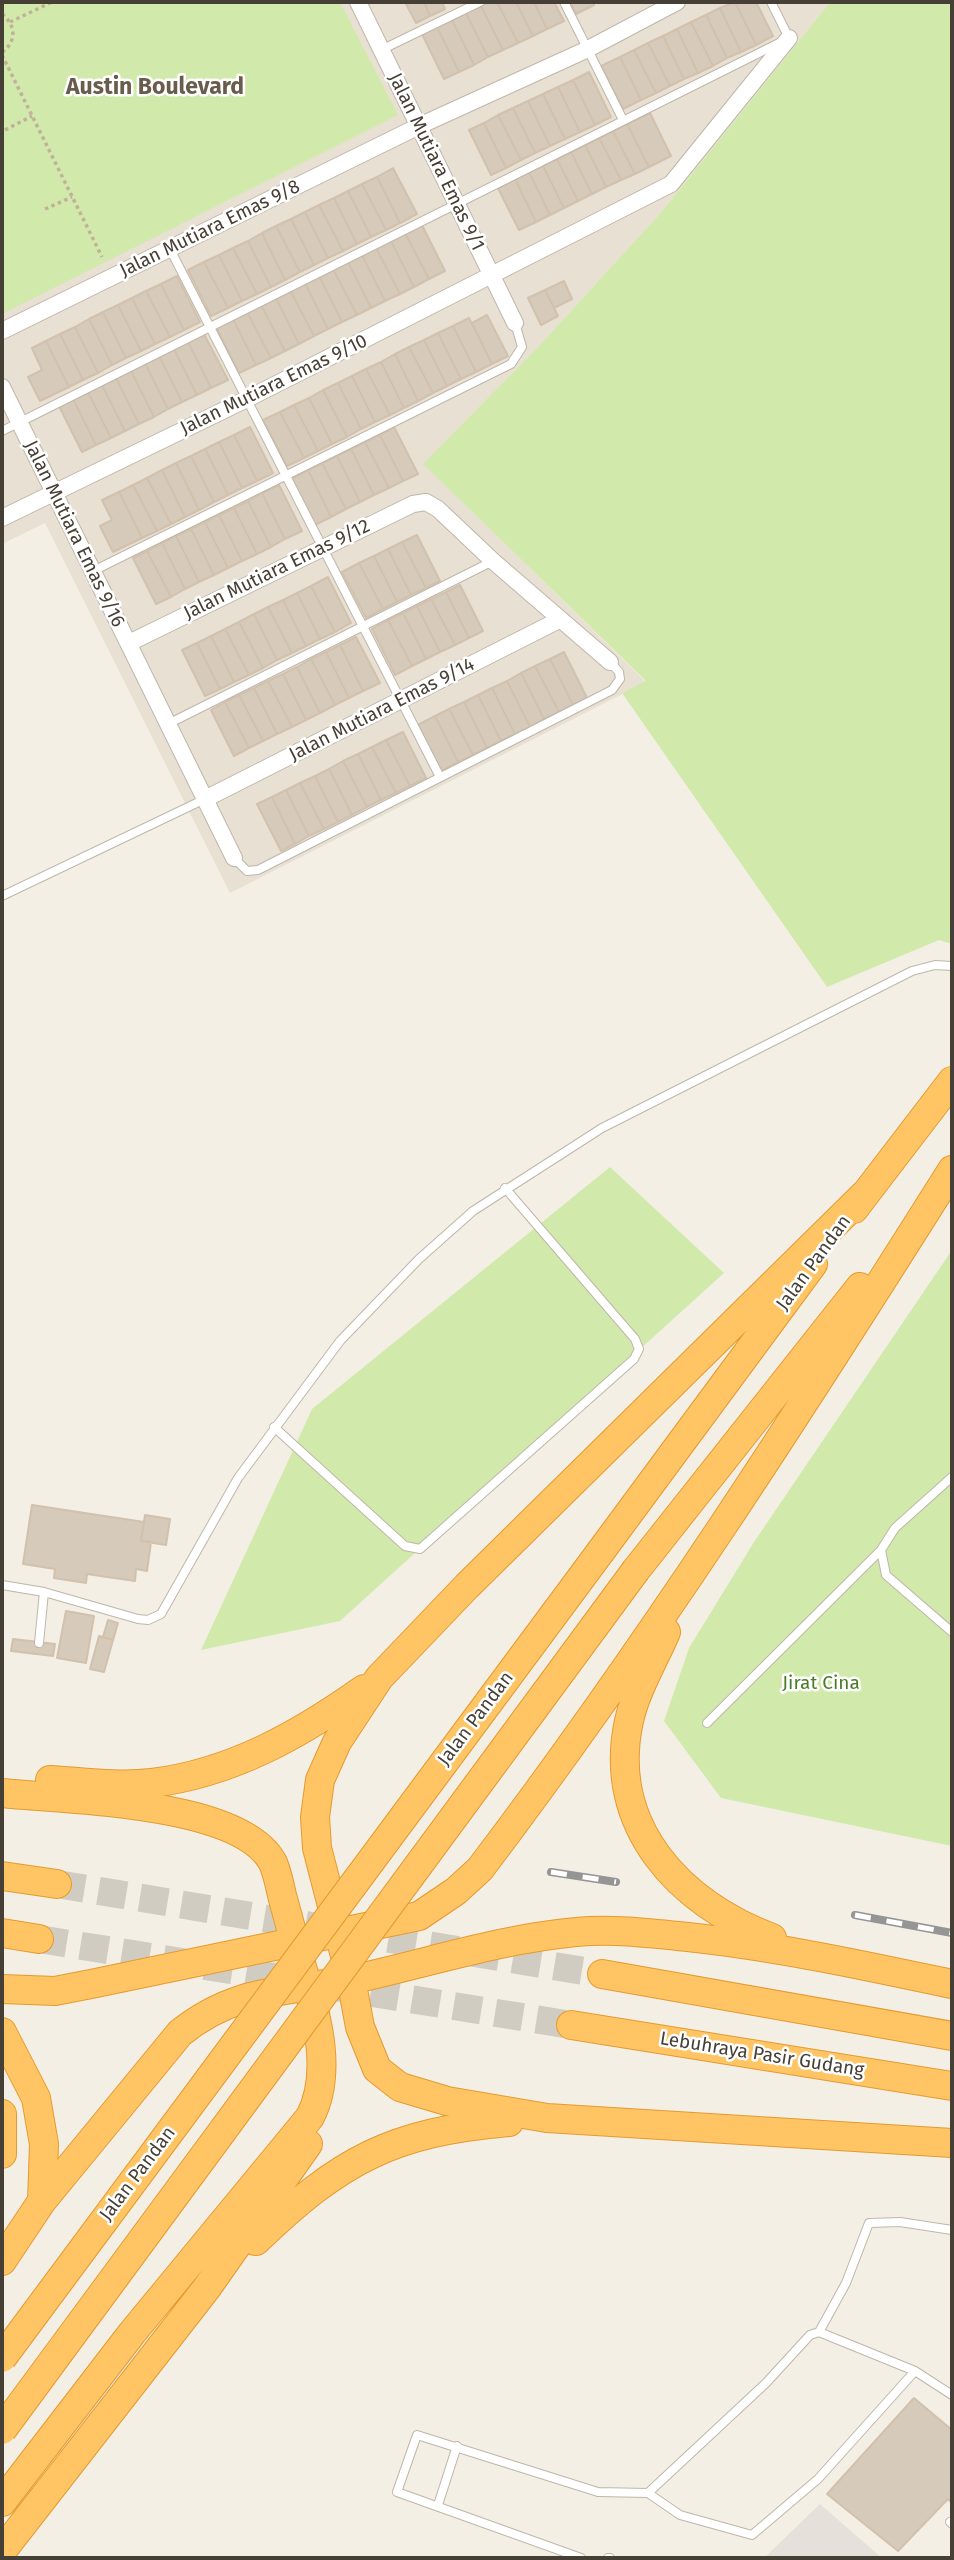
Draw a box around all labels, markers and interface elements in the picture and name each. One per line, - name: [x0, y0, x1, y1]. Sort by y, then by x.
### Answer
- street label: Jalan Mutiara Emas 9/1: [383, 69, 489, 255]
- district label: Austin Boulevard: [66, 74, 244, 102]
- street label: Jalan Mutiara Emas 9/8: [116, 175, 304, 283]
- street label: Jalan Mutiara Emas 9/10: [177, 330, 371, 440]
- street label: Jalan Mutiara Emas 9/16: [19, 437, 129, 631]
- street label: Jalan Mutiara Emas 9/12: [180, 515, 374, 625]
- street label: Jalan Mutiara Emas 9/14: [286, 653, 478, 767]
- street label: Jalan Pandan: [772, 1211, 856, 1315]
- street label: Jalan Pandan: [433, 1667, 519, 1771]
- park label: Jirat Cina: [782, 1673, 860, 1695]
- street label: Lebuhraya Pasir Gudang: [658, 2028, 866, 2082]
- street label: Jalan Pandan: [95, 2122, 181, 2226]

